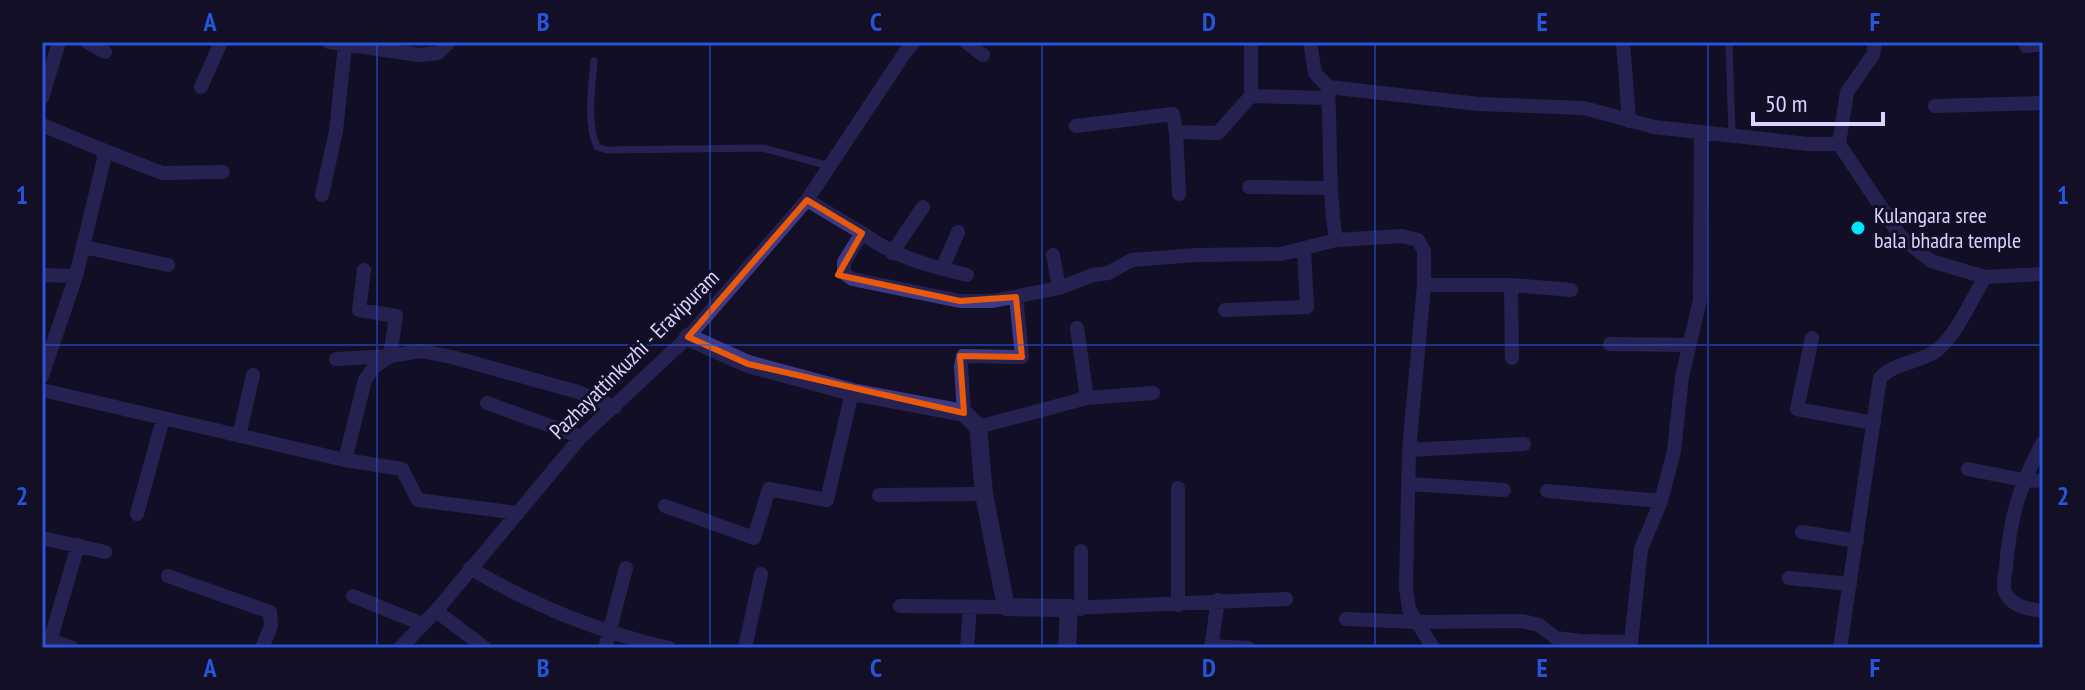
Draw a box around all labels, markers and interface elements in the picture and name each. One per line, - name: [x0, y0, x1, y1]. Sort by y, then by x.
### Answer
- text: A: [202, 5, 217, 38]
- text: B: [537, 5, 550, 38]
- text: C: [870, 5, 882, 38]
- text: D: [1202, 5, 1216, 38]
- text: E: [1536, 5, 1548, 38]
- text: F: [1870, 5, 1881, 38]
- scale bar: [1753, 76, 1883, 126]
- text: 50 m: [1765, 88, 1807, 119]
- text: 1: [16, 178, 28, 211]
- text: 1: [2057, 178, 2069, 211]
- place label: Kulangara sree bala bhadra temple: [1874, 201, 2021, 254]
- marker: Kulangara sree bala bhadra temple: [1849, 219, 1867, 237]
- street label: Pazhayattinkuzhi - Eravipuram: [543, 263, 725, 445]
- text: 2: [16, 479, 28, 512]
- text: 2: [2057, 479, 2069, 512]
- text: A: [202, 651, 217, 684]
- text: B: [537, 651, 550, 684]
- text: C: [870, 651, 882, 684]
- text: D: [1202, 651, 1216, 684]
- text: E: [1536, 651, 1548, 684]
- text: F: [1870, 651, 1881, 684]

